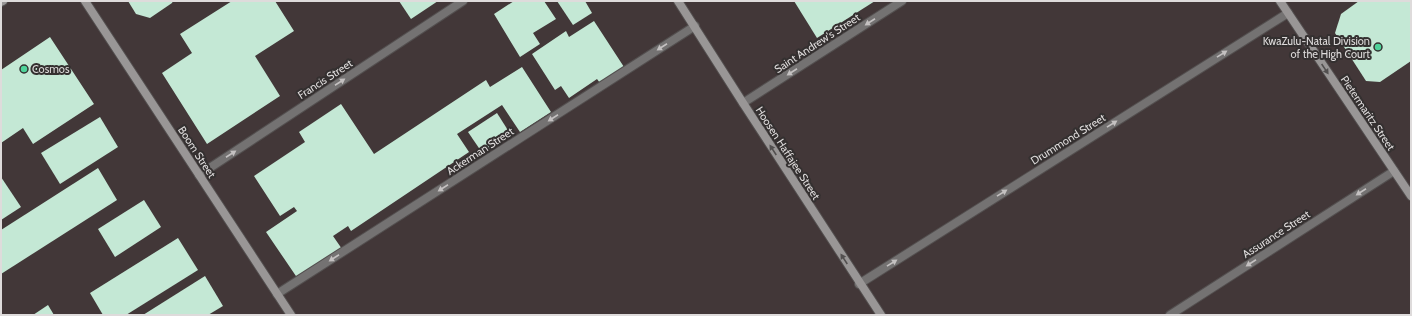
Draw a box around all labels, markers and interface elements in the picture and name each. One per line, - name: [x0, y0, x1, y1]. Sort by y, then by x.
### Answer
- street label: Saint Andrew's Street: [772, 10, 863, 76]
- one-way arrow: [864, 18, 875, 26]
- place label: KwaZulu-Natal Division of the High Court: [1263, 34, 1370, 61]
- marker: KwaZulu-Natal Division of the High Court: [1373, 42, 1383, 52]
- one-way arrow: [656, 44, 668, 51]
- one-way arrow: [1216, 51, 1228, 58]
- street label: Francis Street: [295, 56, 355, 102]
- place label: Cosmos: [32, 62, 70, 76]
- one-way arrow: [1321, 63, 1329, 74]
- marker: Cosmos: [19, 64, 29, 74]
- one-way arrow: [786, 68, 797, 76]
- street label: Pietermaritz Street: [1338, 73, 1398, 153]
- one-way arrow: [335, 78, 345, 86]
- street label: Hoosen Haffajee Street: [753, 104, 824, 202]
- street label: Drummond Street: [1028, 110, 1108, 168]
- one-way arrow: [547, 114, 559, 121]
- one-way arrow: [1107, 120, 1117, 128]
- street label: Boom Street: [175, 123, 219, 181]
- street label: Ackerman Street: [444, 124, 516, 178]
- one-way arrow: [769, 145, 777, 155]
- one-way arrow: [225, 150, 237, 157]
- one-way arrow: [437, 184, 449, 191]
- one-way arrow: [1355, 189, 1367, 196]
- one-way arrow: [996, 190, 1008, 197]
- street label: Assurance Street: [1240, 207, 1313, 261]
- one-way arrow: [328, 254, 340, 261]
- one-way arrow: [840, 254, 848, 265]
- one-way arrow: [887, 259, 898, 267]
- one-way arrow: [1246, 259, 1257, 266]

